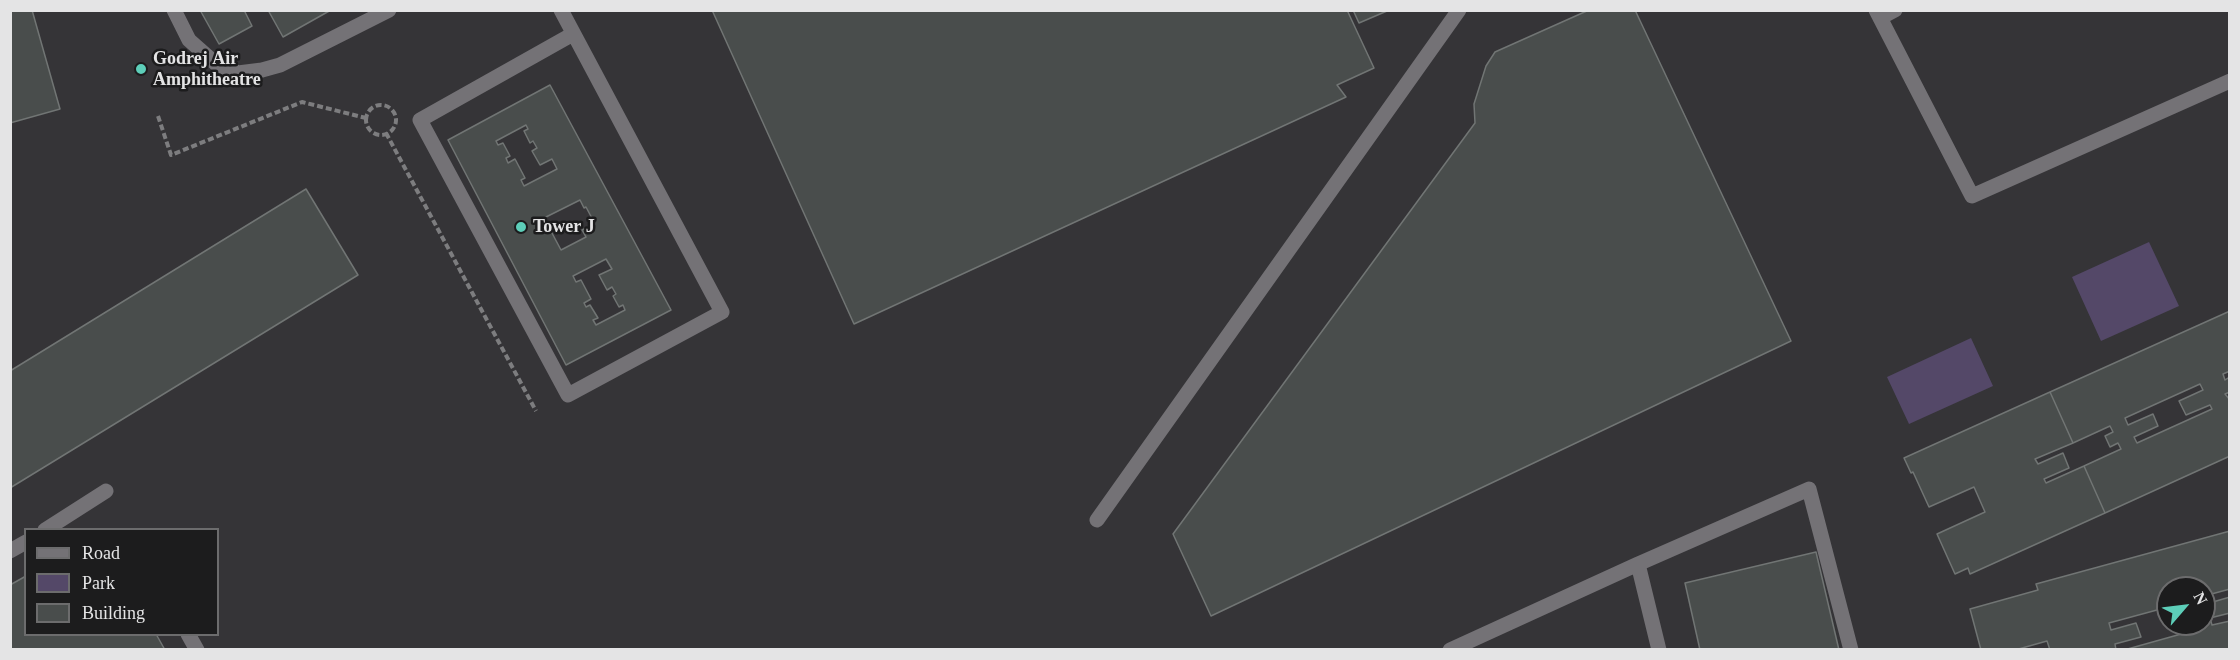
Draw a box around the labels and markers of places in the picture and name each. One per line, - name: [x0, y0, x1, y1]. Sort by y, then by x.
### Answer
- place label: Godrej Air Amphitheatre: [153, 48, 261, 90]
- marker: Godrej Air Amphitheatre: [134, 62, 148, 76]
- place label: Tower J: [533, 216, 595, 238]
- marker: Tower J: [514, 220, 528, 234]

